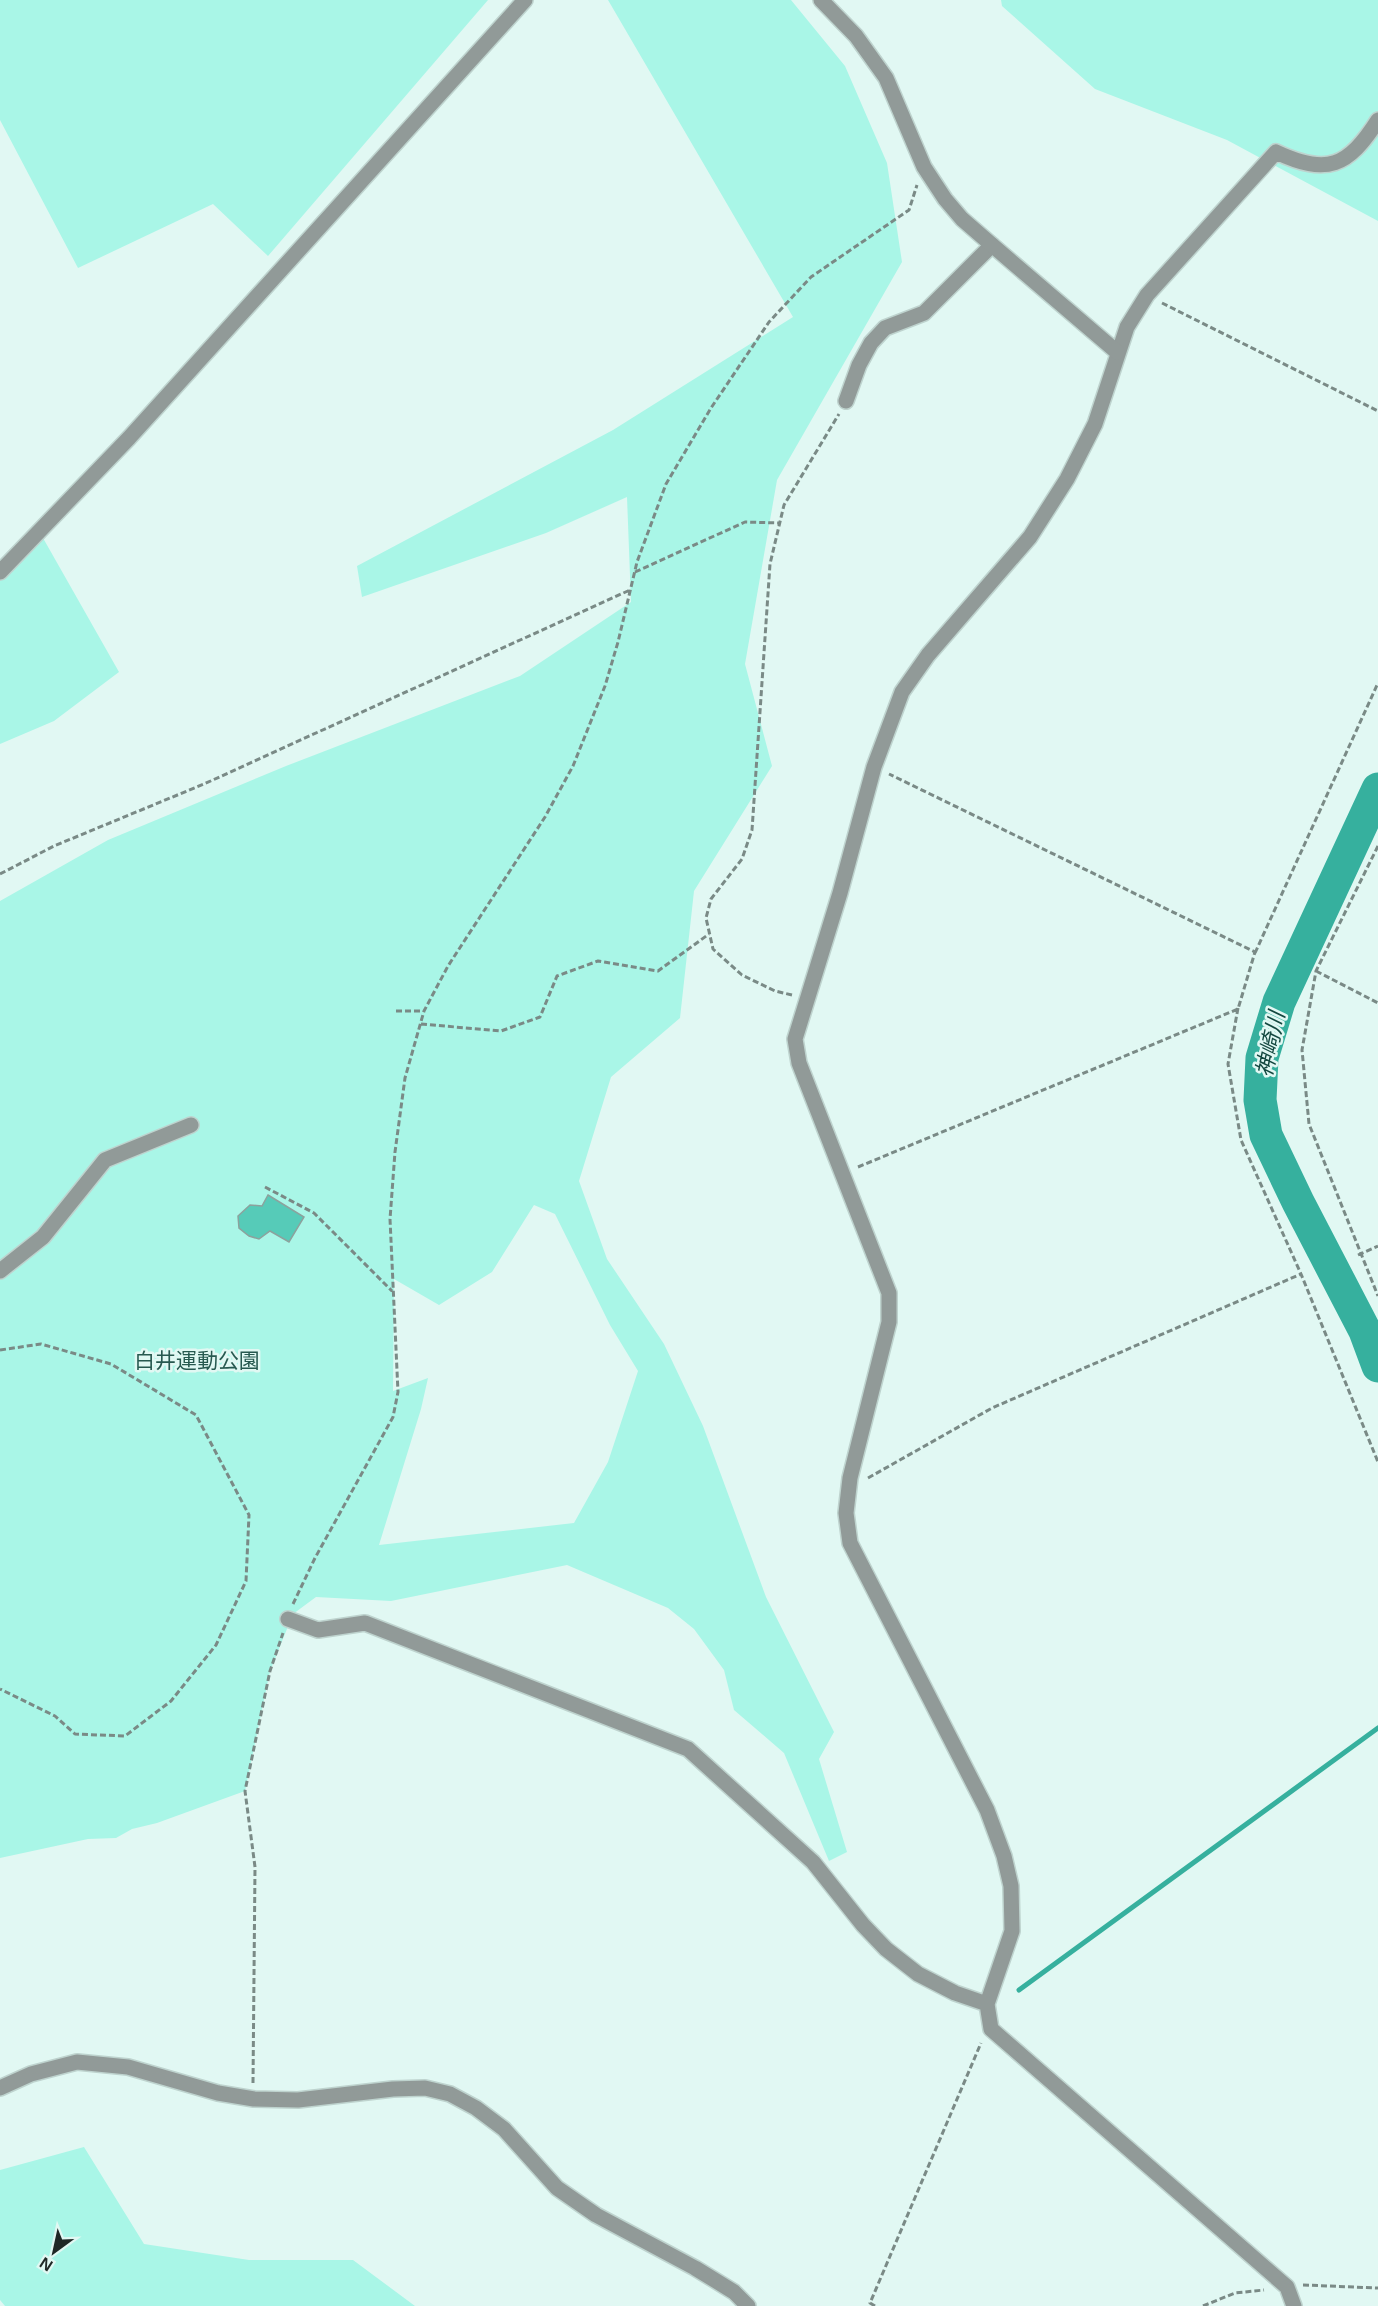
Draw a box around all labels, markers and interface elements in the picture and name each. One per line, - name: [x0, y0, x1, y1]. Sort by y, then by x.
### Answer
- water label: 神崎川: [1251, 1007, 1290, 1079]
- park label: 白井運動公園: [134, 1349, 260, 1372]
- north arrow: [24, 2222, 84, 2282]
- text: N: [37, 2254, 56, 2274]

